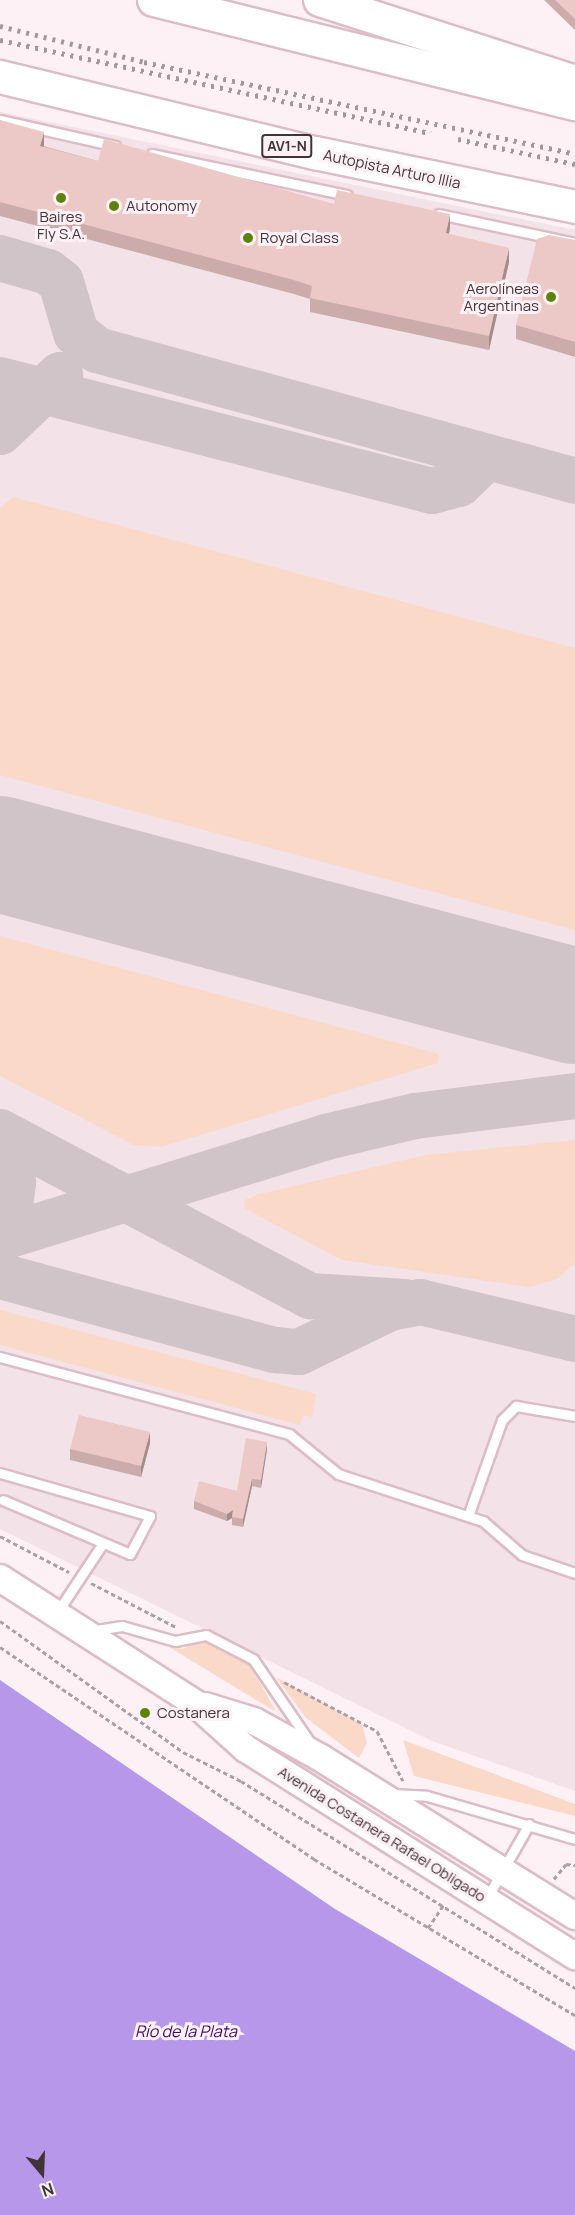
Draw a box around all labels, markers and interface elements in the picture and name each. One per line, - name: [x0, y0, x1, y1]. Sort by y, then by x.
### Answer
- road number: AV1-N: [260, 135, 314, 157]
- street label: Autopista Arturo Illia: [322, 146, 462, 192]
- marker: Baires Fly S.A.: [54, 191, 68, 205]
- place label: Autonomy: [126, 197, 197, 215]
- marker: Autonomy: [107, 199, 121, 213]
- place label: Baires Fly S.A.: [37, 207, 85, 242]
- place label: Royal Class: [260, 229, 339, 247]
- marker: Royal Class: [241, 231, 255, 245]
- place label: Aerolíneas Argentinas: [463, 279, 539, 314]
- marker: Aerolíneas Argentinas: [544, 290, 558, 304]
- place label: Costanera: [157, 1704, 230, 1722]
- marker: Costanera: [138, 1706, 152, 1720]
- street label: Avenida Costanera Rafael Obligado: [275, 1762, 489, 1906]
- water label: Río de la Plata: [135, 2021, 237, 2041]
- north arrow: [12, 2143, 72, 2203]
- text: N: [39, 2178, 57, 2202]

